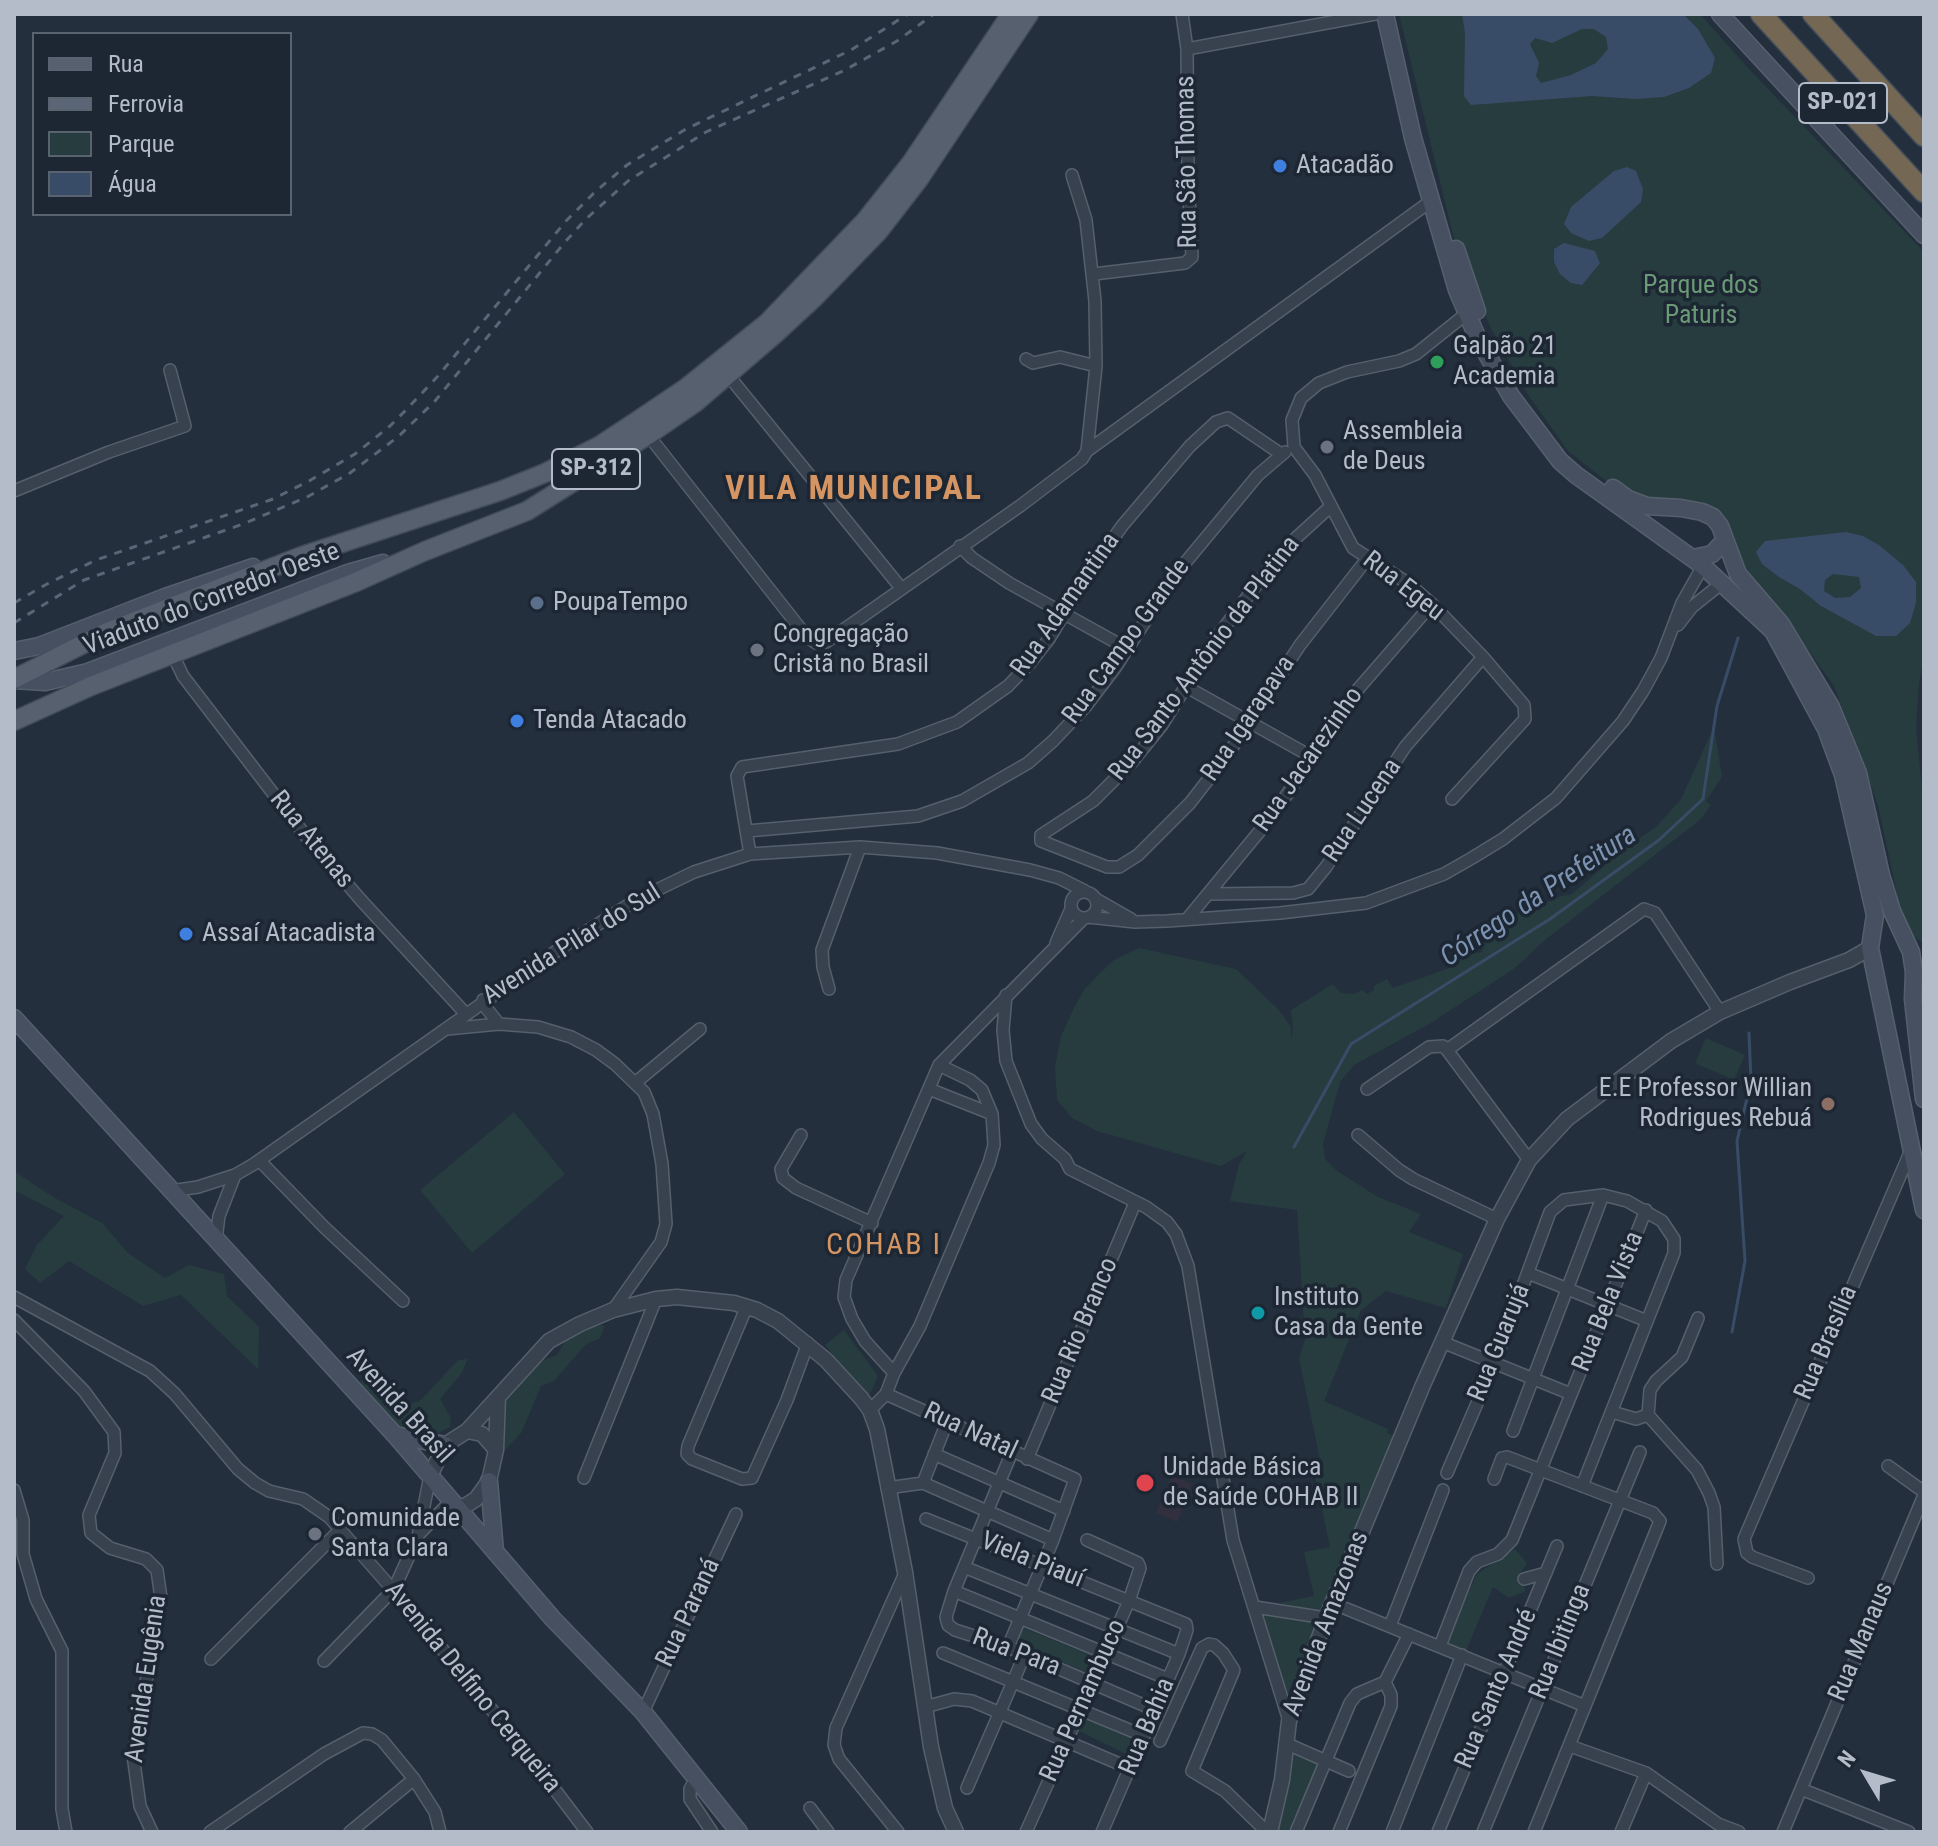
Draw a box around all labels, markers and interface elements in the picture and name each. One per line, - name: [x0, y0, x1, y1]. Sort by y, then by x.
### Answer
- legend: [32, 32, 292, 216]
- text: Rua: [108, 50, 144, 78]
- street label: Rua São Thomas: [1171, 75, 1205, 249]
- road number: SP-021: [1799, 83, 1887, 123]
- text: Ferrovia: [108, 90, 184, 118]
- text: Parque: [108, 130, 175, 158]
- place label: Atacadão: [1296, 150, 1394, 182]
- marker: Atacadão: [1271, 157, 1289, 175]
- text: Água: [108, 170, 157, 198]
- park label: Parque dos Paturis: [1643, 270, 1759, 332]
- place label: Galpão 21 Academia: [1453, 331, 1557, 392]
- marker: Galpão 21 Academia: [1428, 353, 1446, 371]
- place label: Assembleia de Deus: [1343, 416, 1463, 478]
- marker: Assembleia de Deus: [1318, 438, 1336, 456]
- road number: SP-312: [552, 449, 640, 489]
- district label: VILA MUNICIPAL: [725, 470, 983, 510]
- street label: Rua Adamantina: [1005, 527, 1127, 683]
- street label: Rua Santo Antônio da Platina: [1103, 530, 1307, 788]
- street label: Viaduto do Corredor Oeste: [80, 537, 344, 663]
- street label: Rua Egeu: [1356, 545, 1450, 629]
- street label: Rua Campo Grande: [1057, 553, 1197, 731]
- place label: PoupaTempo: [553, 587, 688, 619]
- marker: PoupaTempo: [528, 594, 546, 612]
- place label: Congregação Cristã no Brasil: [773, 619, 929, 680]
- marker: Congregação Cristã no Brasil: [748, 641, 766, 659]
- street label: Rua Igarapava: [1196, 650, 1302, 788]
- street label: Rua Jacarezinho: [1248, 682, 1370, 838]
- place label: Tenda Atacado: [533, 705, 687, 737]
- marker: Tenda Atacado: [508, 712, 526, 730]
- street label: Rua Lucena: [1317, 753, 1409, 869]
- street label: Rua Atenas: [262, 785, 360, 895]
- water label: Córrego da Prefeitura: [1435, 819, 1643, 975]
- street label: Avenida Pilar do Sul: [477, 878, 667, 1012]
- place label: Assaí Atacadista: [202, 918, 376, 950]
- marker: Assaí Atacadista: [177, 925, 195, 943]
- place label: E.E Professor Willian Rodrigues Rebuá: [1599, 1073, 1812, 1134]
- marker: E.E Professor Willian Rodrigues Rebuá: [1819, 1095, 1837, 1113]
- street label: Rua Bela Vista: [1567, 1227, 1651, 1377]
- district label: COHAB I: [826, 1228, 942, 1264]
- street label: Rua Rio Branco: [1036, 1253, 1126, 1409]
- street label: Rua Guarujá: [1462, 1280, 1538, 1406]
- street label: Rua Brasília: [1789, 1281, 1865, 1405]
- place label: Instituto Casa da Gente: [1274, 1282, 1423, 1344]
- marker: Instituto Casa da Gente: [1249, 1304, 1267, 1322]
- street label: Avenida Brasil: [339, 1342, 459, 1470]
- street label: Rua Natal: [918, 1397, 1022, 1467]
- place label: Unidade Básica de Saúde COHAB II: [1163, 1452, 1358, 1514]
- marker: Unidade Básica de Saúde COHAB II: [1134, 1472, 1156, 1494]
- place label: Comunidade Santa Clara: [331, 1503, 460, 1564]
- marker: Comunidade Santa Clara: [306, 1525, 324, 1543]
- street label: Viela Piauí: [976, 1526, 1088, 1596]
- street label: Avenida Amazonas: [1277, 1527, 1377, 1721]
- street label: Rua Paraná: [650, 1554, 728, 1672]
- street label: Avenida Delfino Cerqueira: [377, 1576, 567, 1800]
- street label: Rua Manaus: [1823, 1578, 1901, 1706]
- street label: Rua Ibitinga: [1524, 1580, 1598, 1704]
- street label: Avenida Eugênia: [120, 1593, 174, 1765]
- street label: Rua Santo André: [1449, 1605, 1545, 1773]
- street label: Rua Pernambuco: [1034, 1615, 1134, 1787]
- street label: Rua Para: [968, 1622, 1064, 1684]
- street label: Rua Bahia: [1114, 1674, 1182, 1780]
- north arrow: [1826, 1734, 1906, 1814]
- text: N: [1833, 1746, 1861, 1772]

